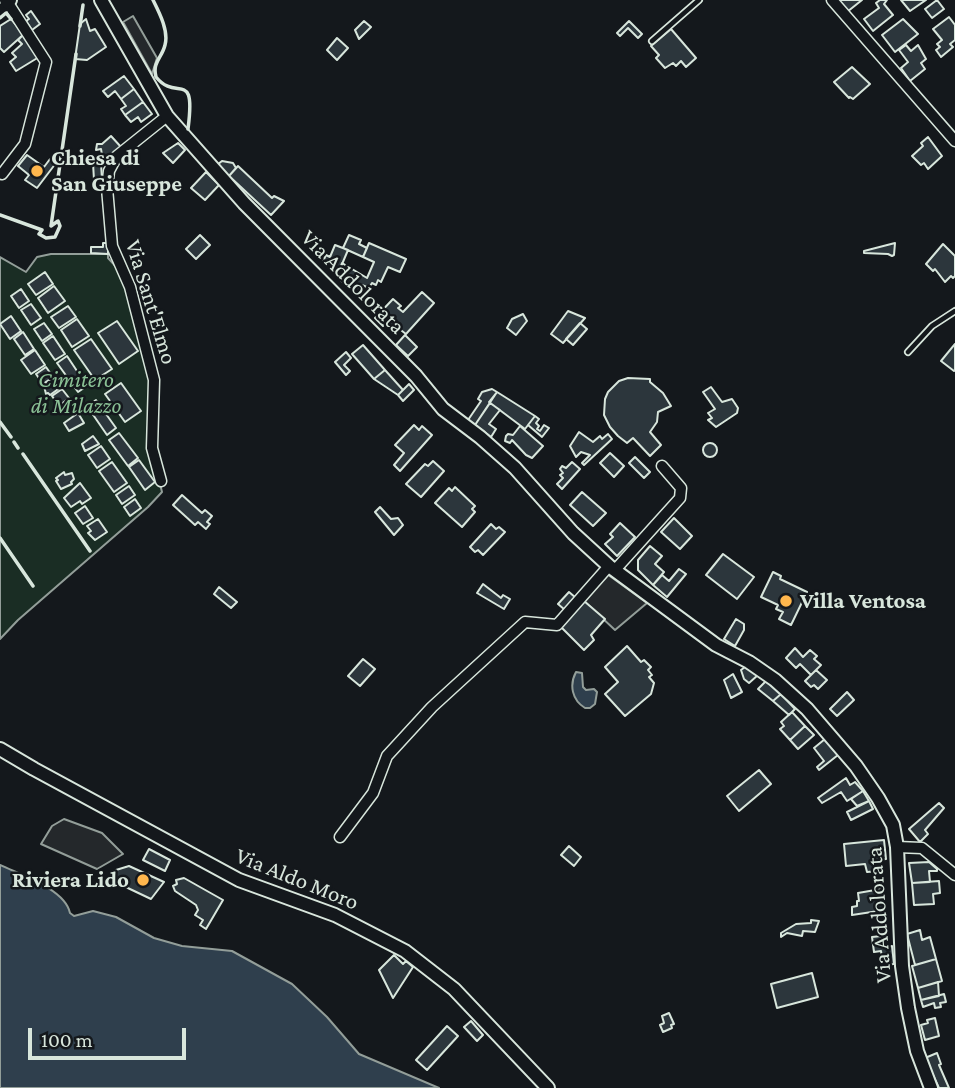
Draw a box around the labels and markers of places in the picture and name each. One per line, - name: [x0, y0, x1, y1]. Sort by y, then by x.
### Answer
- place label: Chiesa di San Giuseppe: [51, 144, 182, 198]
- marker: Chiesa di San Giuseppe: [29, 163, 45, 179]
- place label: Villa Ventosa: [800, 587, 926, 615]
- marker: Villa Ventosa: [778, 593, 794, 609]
- place label: Riviera Lido: [12, 866, 129, 894]
- marker: Riviera Lido: [135, 872, 151, 888]

